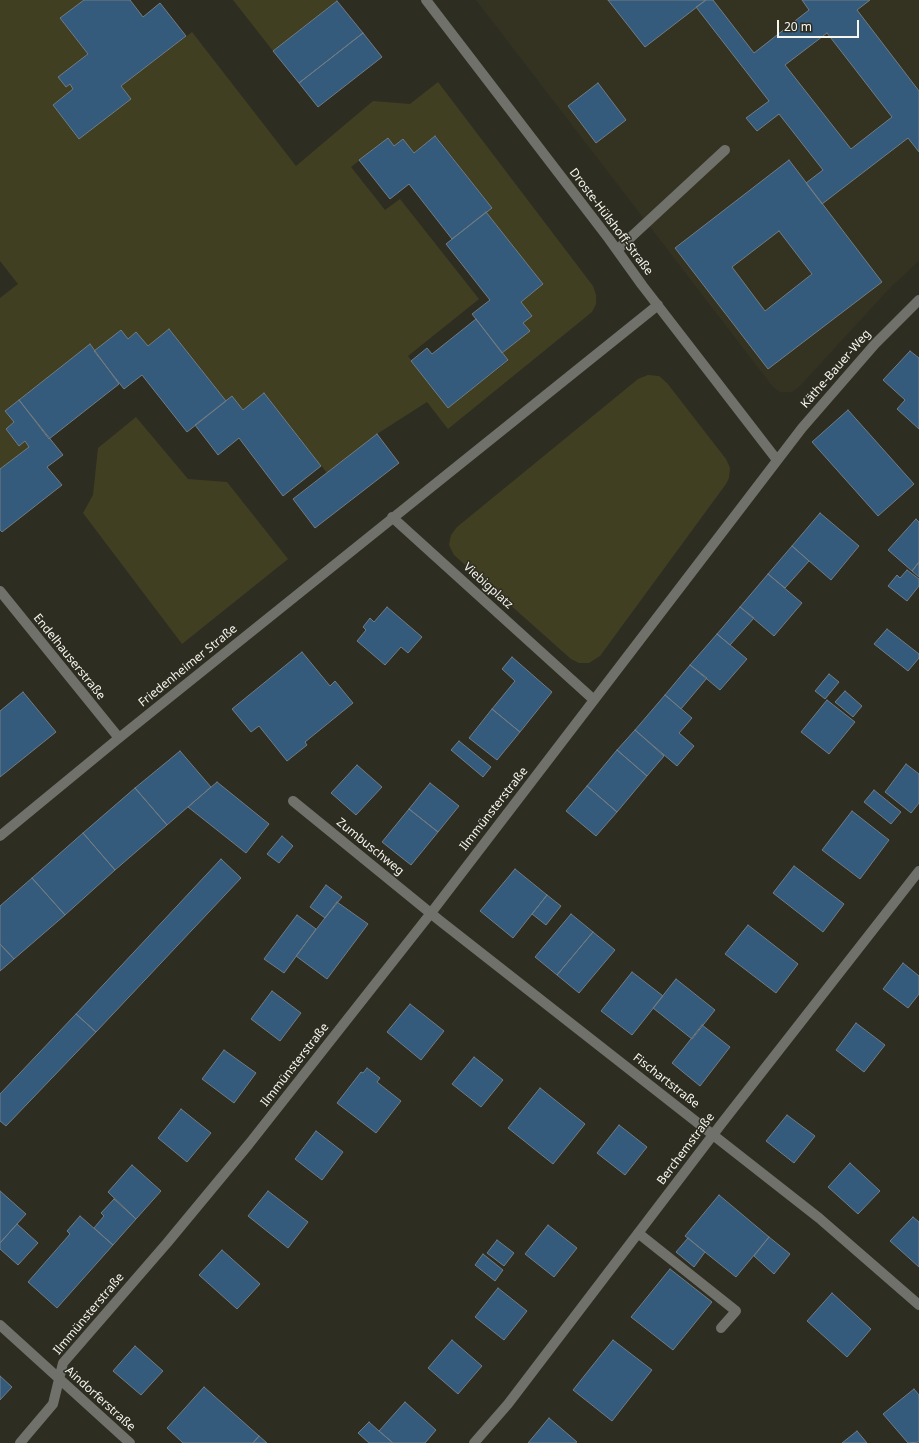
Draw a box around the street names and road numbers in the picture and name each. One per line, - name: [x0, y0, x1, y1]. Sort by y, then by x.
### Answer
- street label: Droste-Hülshoff-Straße: [566, 166, 656, 278]
- street label: Käthe-Bauer-Weg: [798, 327, 874, 411]
- street label: Viebigplatz: [460, 560, 516, 612]
- street label: Endelhauserstraße: [30, 611, 108, 703]
- street label: Friedenheimer Straße: [136, 622, 240, 710]
- street label: Ilmmünsterstraße: [457, 764, 531, 854]
- street label: Zumbuschweg: [333, 815, 407, 879]
- street label: Ilmmünsterstraße: [258, 1020, 332, 1110]
- street label: Fischartstraße: [630, 1051, 702, 1111]
- street label: Berchemstraße: [654, 1110, 718, 1188]
- street label: Ilmmünsterstraße: [51, 1270, 127, 1358]
- street label: Aindorferstraße: [62, 1364, 138, 1434]

